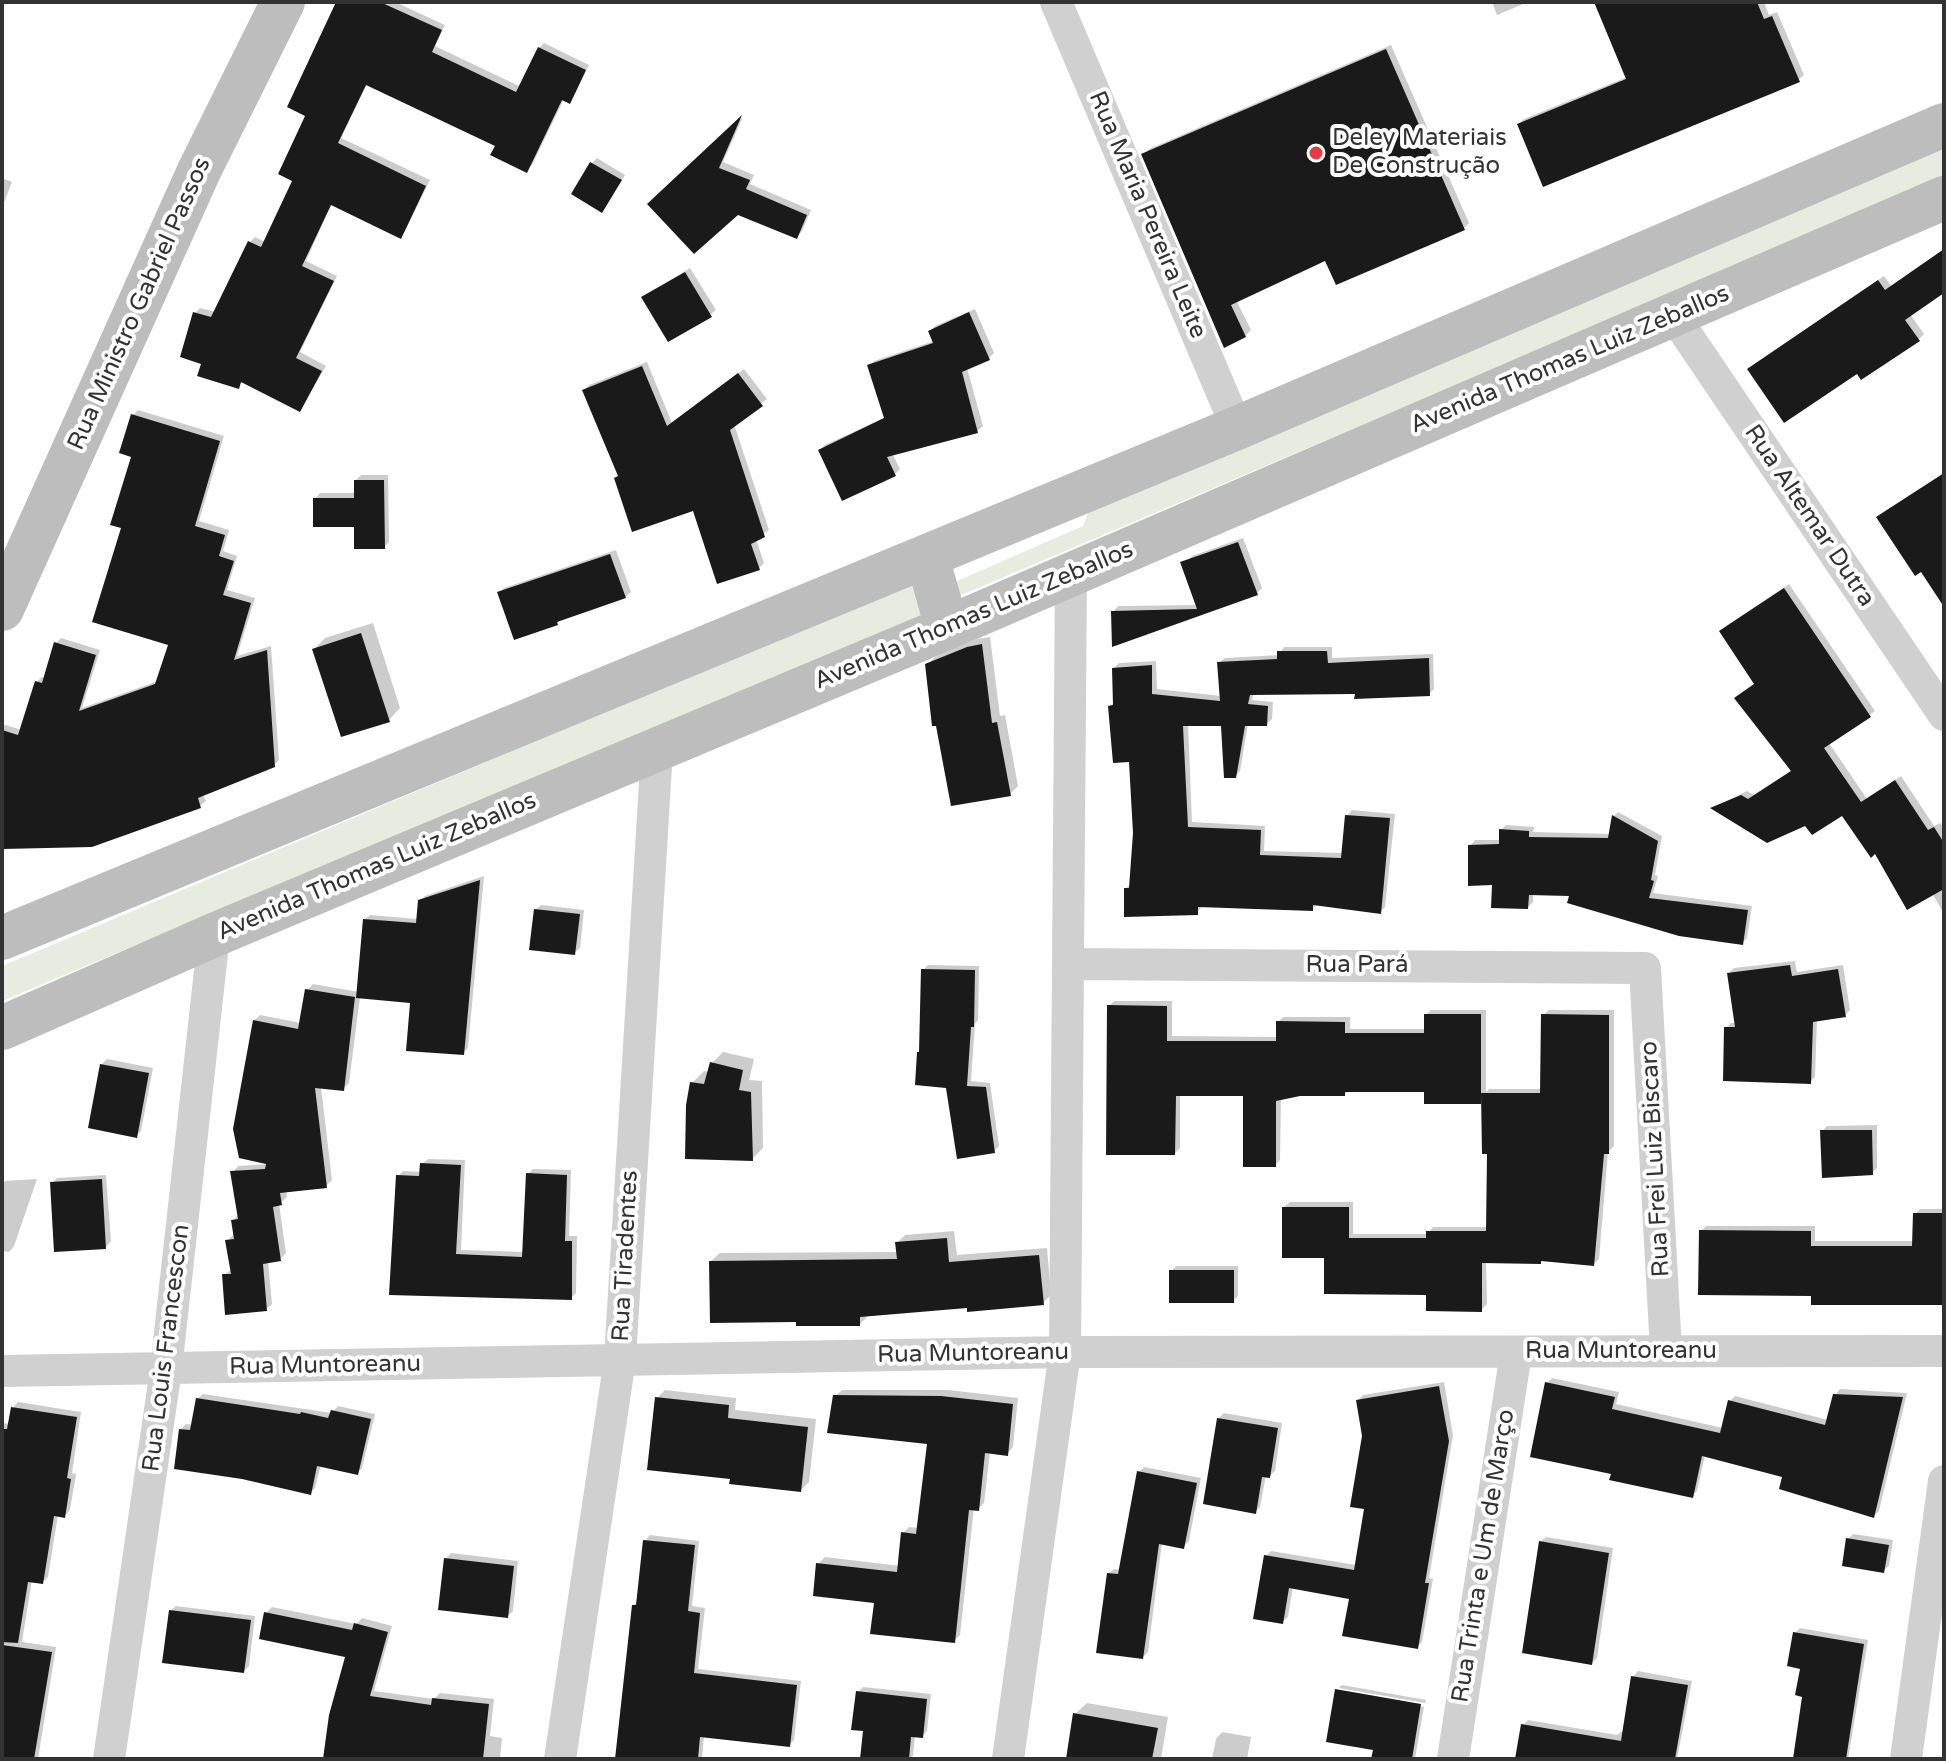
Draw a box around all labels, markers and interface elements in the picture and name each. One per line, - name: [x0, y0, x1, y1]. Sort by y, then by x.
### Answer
- street label: Rua Maria Pereira Leite: [1082, 87, 1212, 343]
- place label: Deley Materiais De Construção: [1332, 125, 1507, 181]
- marker: Deley Materiais De Construção: [1307, 144, 1325, 162]
- street label: Rua Ministro Gabriel Passos: [62, 153, 218, 455]
- street label: Avenida Thomas Luiz Zeballos: [1406, 280, 1734, 440]
- street label: Rua Altemar Dutra: [1738, 420, 1880, 612]
- street label: Avenida Thomas Luiz Zeballos: [810, 536, 1138, 696]
- street label: Avenida Thomas Luiz Zeballos: [213, 787, 541, 947]
- street label: Rua Pará: [1305, 952, 1409, 980]
- street label: Rua Frei Luiz Biscaro: [1635, 1040, 1677, 1278]
- street label: Rua Tiradentes: [607, 1170, 645, 1342]
- street label: Rua Louis Francescon: [138, 1223, 196, 1473]
- street label: Rua Muntoreanu: [877, 1338, 1069, 1370]
- street label: Rua Muntoreanu: [1525, 1338, 1717, 1366]
- street label: Rua Muntoreanu: [229, 1350, 421, 1382]
- street label: Rua Trinta e Um de Março: [1447, 1407, 1521, 1705]

